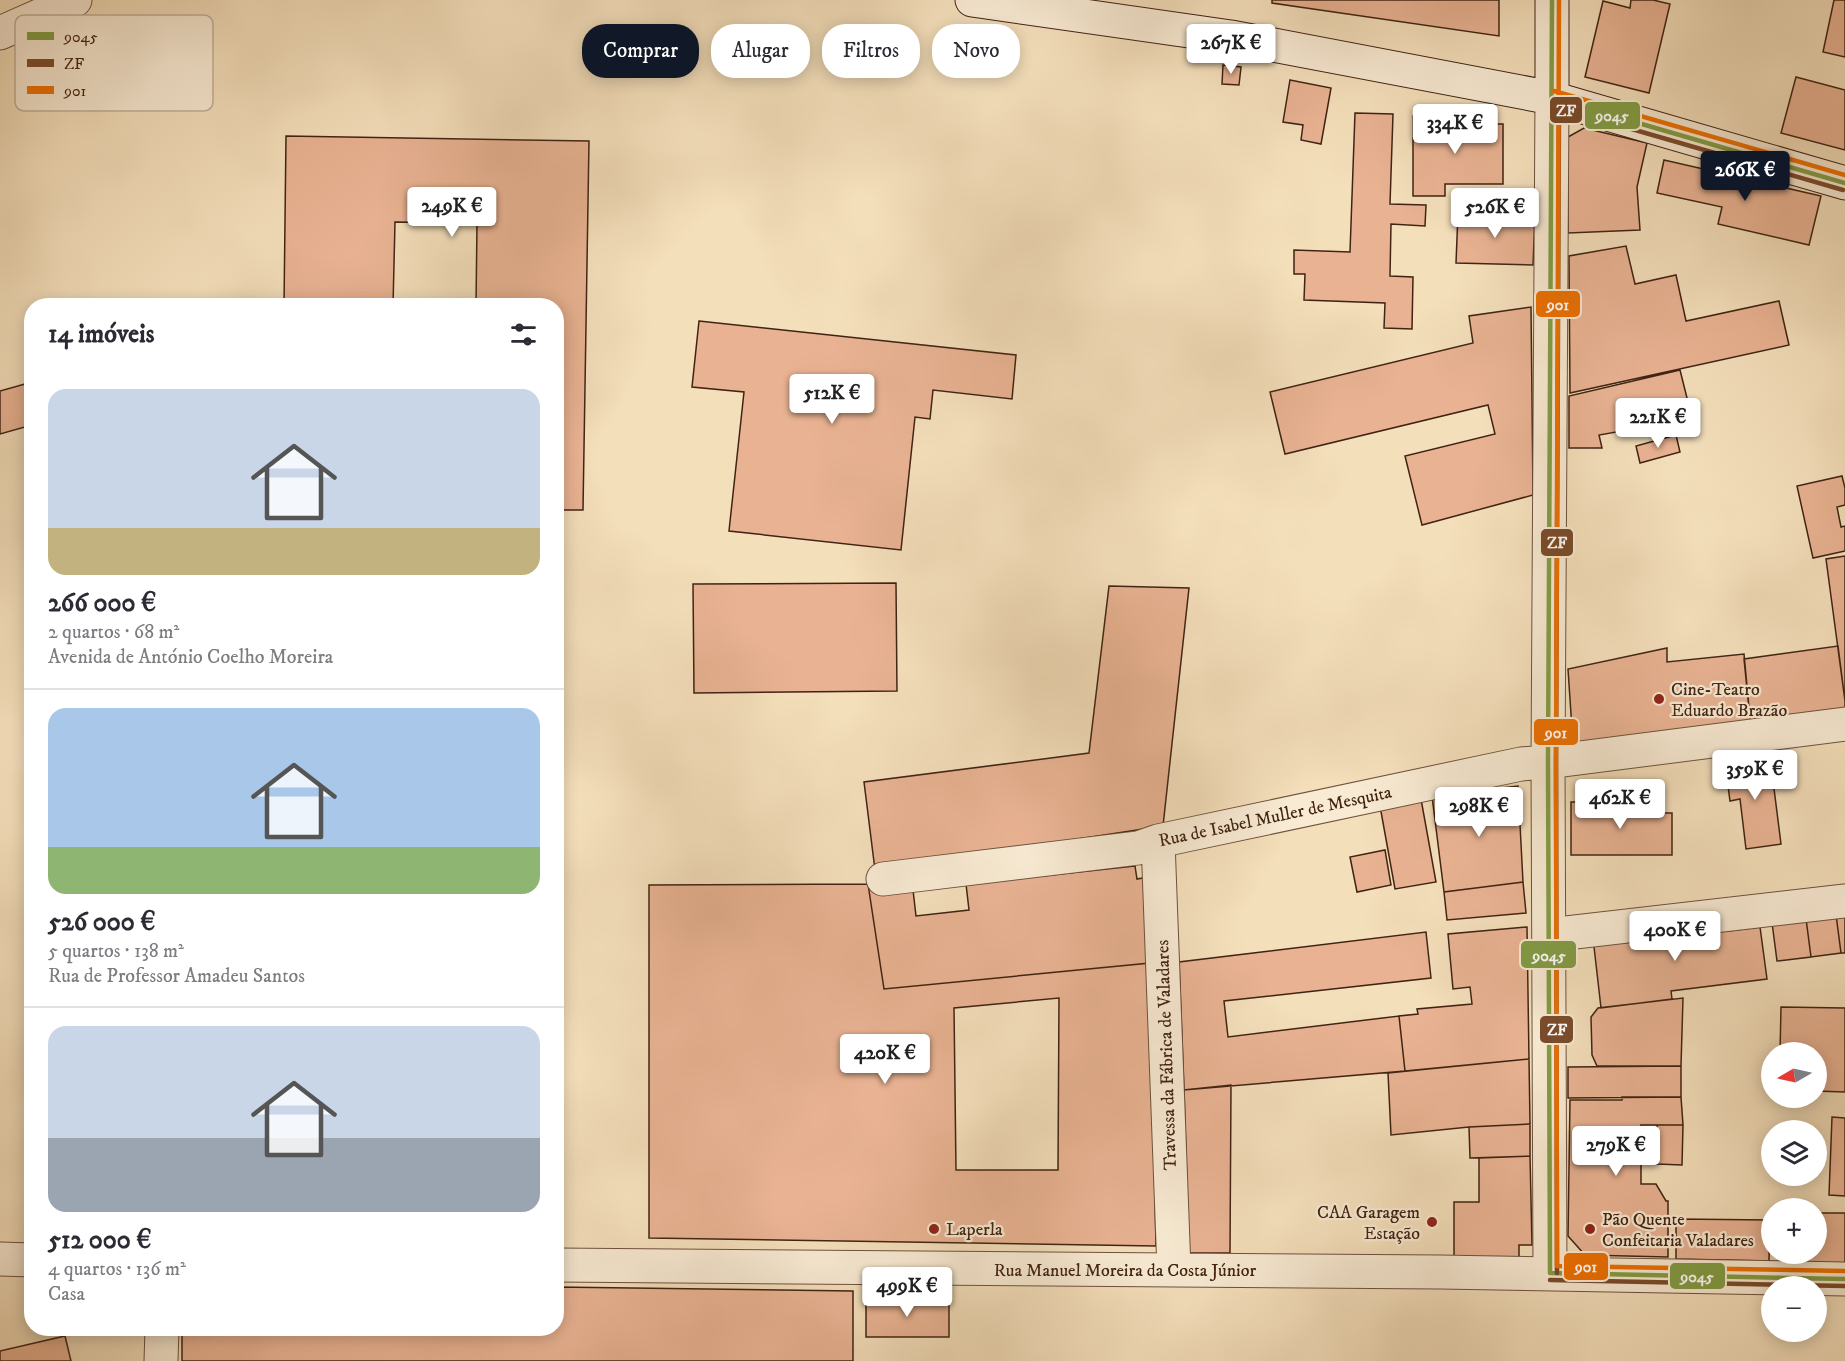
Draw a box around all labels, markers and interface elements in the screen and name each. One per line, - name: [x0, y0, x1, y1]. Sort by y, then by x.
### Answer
- legend: [15, 15, 213, 111]
- chip: Comprar: [582, 24, 699, 78]
- chip: Alugar: [711, 24, 810, 78]
- chip: Filtros: [822, 24, 920, 78]
- chip: Novo: [932, 24, 1020, 78]
- pin: 267K €: [1182, 24, 1280, 75]
- text: 9045: [63, 27, 98, 47]
- text: 267K €: [1201, 31, 1261, 56]
- text: ZF: [64, 54, 84, 74]
- text: 901: [63, 81, 87, 101]
- line badge: ZF: [1549, 96, 1583, 124]
- text: ZF: [1556, 101, 1576, 121]
- line badge: 9045: [1584, 101, 1641, 130]
- pin: 334K €: [1406, 104, 1504, 155]
- text: 9045: [1594, 106, 1629, 126]
- text: 334K €: [1427, 111, 1483, 136]
- pin: 266K €: [1696, 151, 1794, 202]
- text: 266K €: [1715, 158, 1775, 183]
- pin: 249K €: [403, 187, 501, 238]
- pin: 526K €: [1446, 188, 1544, 239]
- text: 249K €: [421, 194, 483, 219]
- text: 526K €: [1465, 195, 1525, 220]
- line badge: 901: [1535, 290, 1581, 318]
- text: 901: [1546, 295, 1569, 315]
- text: 14 imóveis: [48, 318, 154, 351]
- icon: filters: [507, 318, 540, 351]
- pin: 512K €: [783, 374, 881, 425]
- text: 512K €: [803, 381, 861, 406]
- pin: 221K €: [1609, 398, 1707, 449]
- text: 221K €: [1629, 405, 1687, 430]
- icon: home: [240, 428, 348, 536]
- line badge: ZF: [1540, 528, 1574, 557]
- text: ZF: [1547, 533, 1567, 553]
- text: 266 000 €: [48, 587, 156, 620]
- text: 2 quartos · 68 m²: [48, 620, 179, 645]
- text: Avenida de António Coelho Moreira: [48, 645, 333, 670]
- place label: Cine-Teatro Eduardo Brazão: [1671, 679, 1787, 722]
- marker: Cine-Teatro Eduardo Brazão: [1652, 692, 1666, 706]
- line badge: 901: [1533, 718, 1579, 746]
- text: 901: [1544, 723, 1567, 743]
- icon: home: [240, 747, 348, 855]
- pin: 359K €: [1706, 750, 1804, 801]
- text: 359K €: [1726, 757, 1784, 782]
- pin: 462K €: [1571, 779, 1669, 830]
- street label: Rua de Isabel Muller de Mesquita: [1157, 781, 1394, 852]
- text: 462K €: [1589, 786, 1651, 811]
- pin: 298K €: [1430, 787, 1528, 838]
- text: 298K €: [1449, 794, 1509, 819]
- text: 526 000 €: [48, 906, 156, 939]
- pin: 400K €: [1626, 911, 1724, 962]
- text: 400K €: [1643, 918, 1707, 943]
- text: 5 quartos · 138 m²: [48, 939, 184, 964]
- street label: Travessa da Fábrica de Valadares: [1152, 939, 1182, 1171]
- line badge: 9045: [1520, 940, 1577, 969]
- text: 9045: [1531, 946, 1566, 966]
- text: Rua de Professor Amadeu Santos: [48, 964, 305, 989]
- line badge: ZF: [1539, 1015, 1574, 1044]
- text: ZF: [1547, 1020, 1567, 1040]
- pin: 420K €: [836, 1034, 934, 1085]
- text: 420K €: [854, 1041, 916, 1066]
- north arrow: [1761, 1042, 1827, 1108]
- map controls: [1761, 1042, 1827, 1342]
- icon: home: [240, 1065, 348, 1173]
- button: layers: [1761, 1120, 1827, 1186]
- pin: 279K €: [1567, 1126, 1665, 1177]
- text: 279K €: [1586, 1133, 1646, 1158]
- button: +: [1761, 1198, 1827, 1264]
- place label: CAA Garagem Estação: [1317, 1202, 1420, 1245]
- place label: Pão Quente Confeitaria Valadares: [1602, 1209, 1754, 1252]
- marker: CAA Garagem Estação: [1425, 1215, 1439, 1229]
- place label: Laperla: [946, 1219, 1003, 1241]
- marker: Laperla: [927, 1222, 941, 1236]
- marker: Pão Quente Confeitaria Valadares: [1583, 1222, 1597, 1236]
- text: 512 000 €: [48, 1224, 152, 1257]
- line badge: 901: [1563, 1252, 1609, 1281]
- text: 4 quartos · 136 m²: [48, 1257, 186, 1282]
- text: 901: [1574, 1257, 1597, 1277]
- street label: Rua Manuel Moreira da Costa Júnior: [994, 1260, 1256, 1282]
- line badge: 9045: [1669, 1262, 1726, 1290]
- pin: 499K €: [858, 1267, 956, 1318]
- text: 9045: [1679, 1267, 1714, 1287]
- text: 499K €: [876, 1274, 938, 1299]
- button: −: [1761, 1276, 1827, 1342]
- text: Casa: [48, 1282, 85, 1307]

